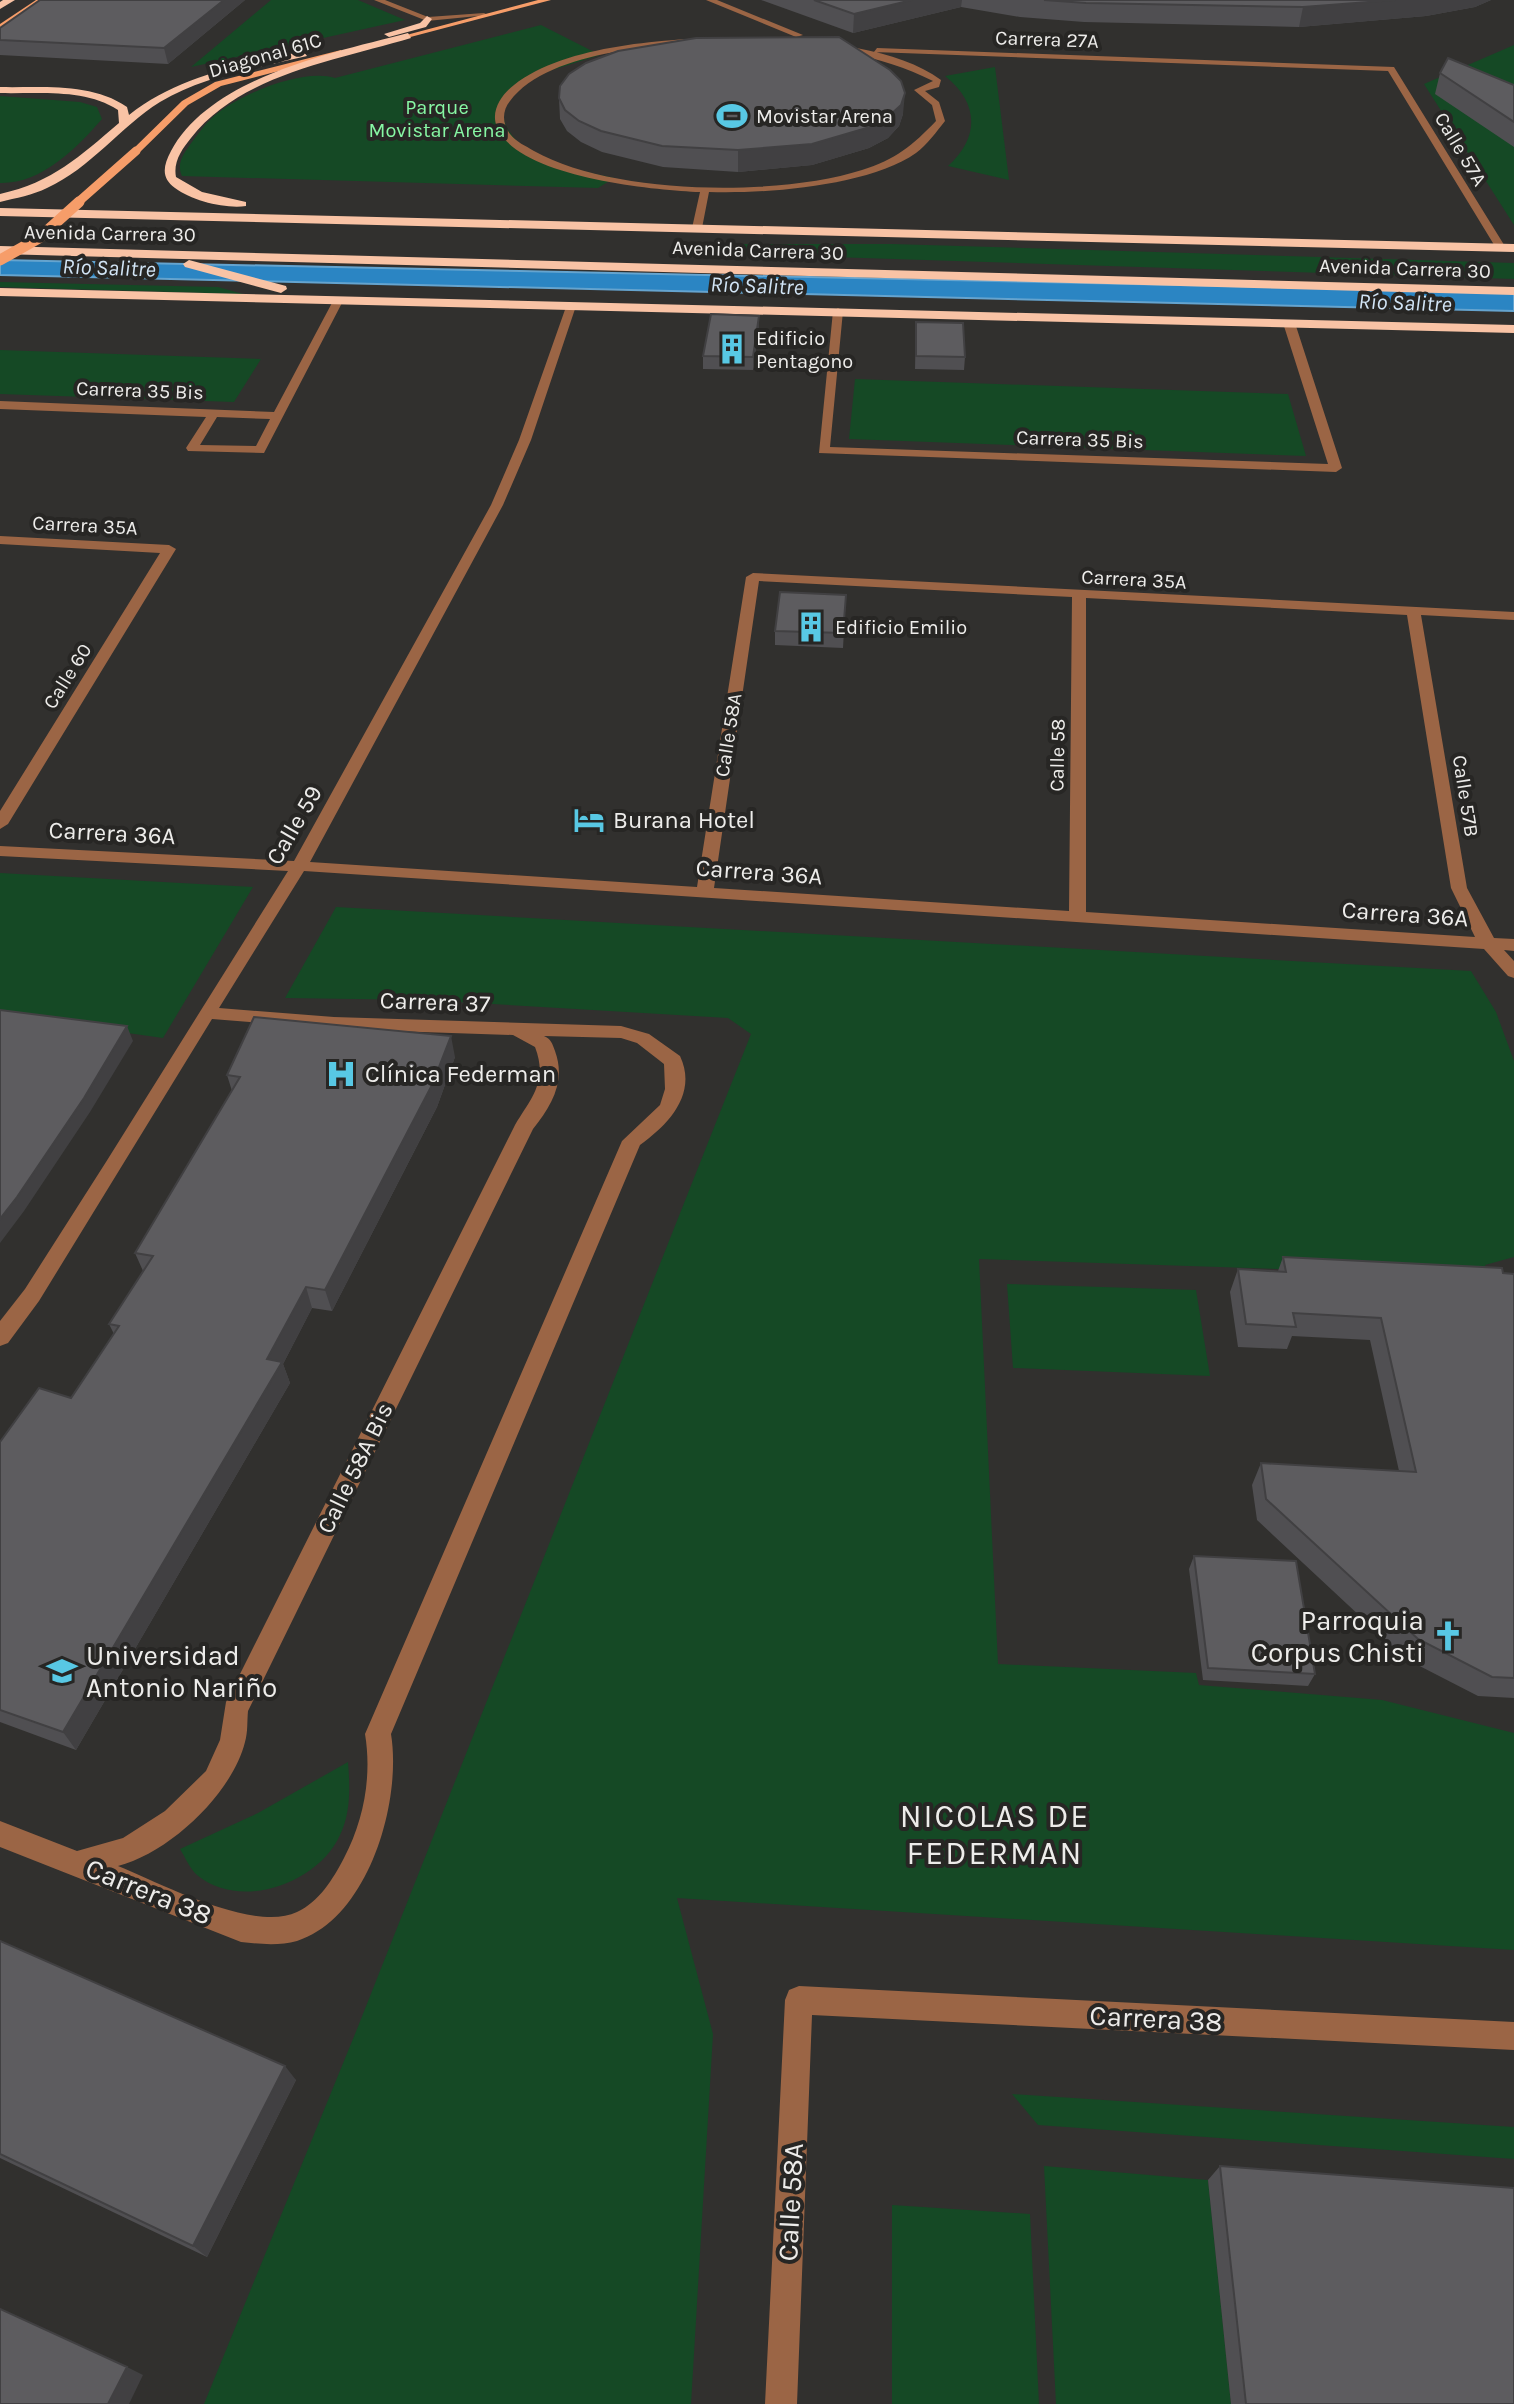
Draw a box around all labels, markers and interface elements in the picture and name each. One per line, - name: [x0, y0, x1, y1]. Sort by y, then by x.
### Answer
- street label: Carrera 27A: [995, 26, 1099, 53]
- street label: Diagonal 61C: [206, 28, 324, 83]
- park label: Parque Movistar Arena: [369, 96, 505, 142]
- sports icon: Movistar Arena: [715, 99, 749, 133]
- place label: Movistar Arena: [756, 105, 893, 128]
- street label: Calle 57A: [1430, 108, 1491, 190]
- street label: Avenida Carrera 30: [24, 221, 196, 246]
- street label: Avenida Carrera 30: [672, 236, 844, 265]
- water label: Río Salitre: [62, 253, 156, 283]
- street label: Avenida Carrera 30: [1319, 254, 1491, 283]
- water label: Río Salitre: [710, 271, 804, 301]
- water label: Río Salitre: [1358, 288, 1452, 318]
- place label: Edificio Pentagono: [756, 327, 853, 373]
- building icon: Edificio Pentagono: [715, 332, 749, 366]
- street label: Carrera 35 Bis: [76, 377, 204, 404]
- street label: Carrera 35 Bis: [1016, 426, 1144, 453]
- street label: Carrera 35A: [32, 511, 138, 540]
- street label: Carrera 35A: [1081, 565, 1187, 594]
- building icon: Edificio Emilio: [794, 610, 828, 644]
- place label: Edificio Emilio: [835, 616, 967, 639]
- street label: Calle 60: [38, 639, 96, 713]
- street label: Calle 58A: [711, 692, 746, 779]
- street label: Calle 58: [1045, 718, 1070, 792]
- street label: Calle 57B: [1448, 753, 1483, 839]
- street label: Calle 59: [260, 780, 328, 870]
- hotel icon: Burana Hotel: [572, 803, 606, 837]
- place label: Burana Hotel: [613, 806, 755, 834]
- street label: Carrera 36A: [48, 816, 176, 850]
- street label: Carrera 36A: [695, 854, 823, 890]
- street label: Carrera 36A: [1341, 896, 1469, 932]
- street label: Carrera 37: [379, 986, 491, 1018]
- hospital icon: Clínica Federman: [324, 1057, 358, 1091]
- place label: Clínica Federman: [365, 1060, 556, 1088]
- street label: Calle 58A Bis: [311, 1398, 399, 1538]
- place label: Parroquia Corpus Chisti: [1251, 1604, 1424, 1669]
- church icon: Parroquia Corpus Chisti: [1431, 1619, 1465, 1653]
- place label: Universidad Antonio Nariño: [86, 1639, 277, 1704]
- school or university icon: Universidad Antonio Nariño: [45, 1654, 79, 1688]
- district label: NICOLAS DE FEDERMAN: [900, 1798, 1090, 1872]
- street label: Carrera 38: [81, 1851, 217, 1932]
- street label: Carrera 38: [1089, 1999, 1223, 2038]
- street label: Calle 58A: [771, 2142, 810, 2262]

